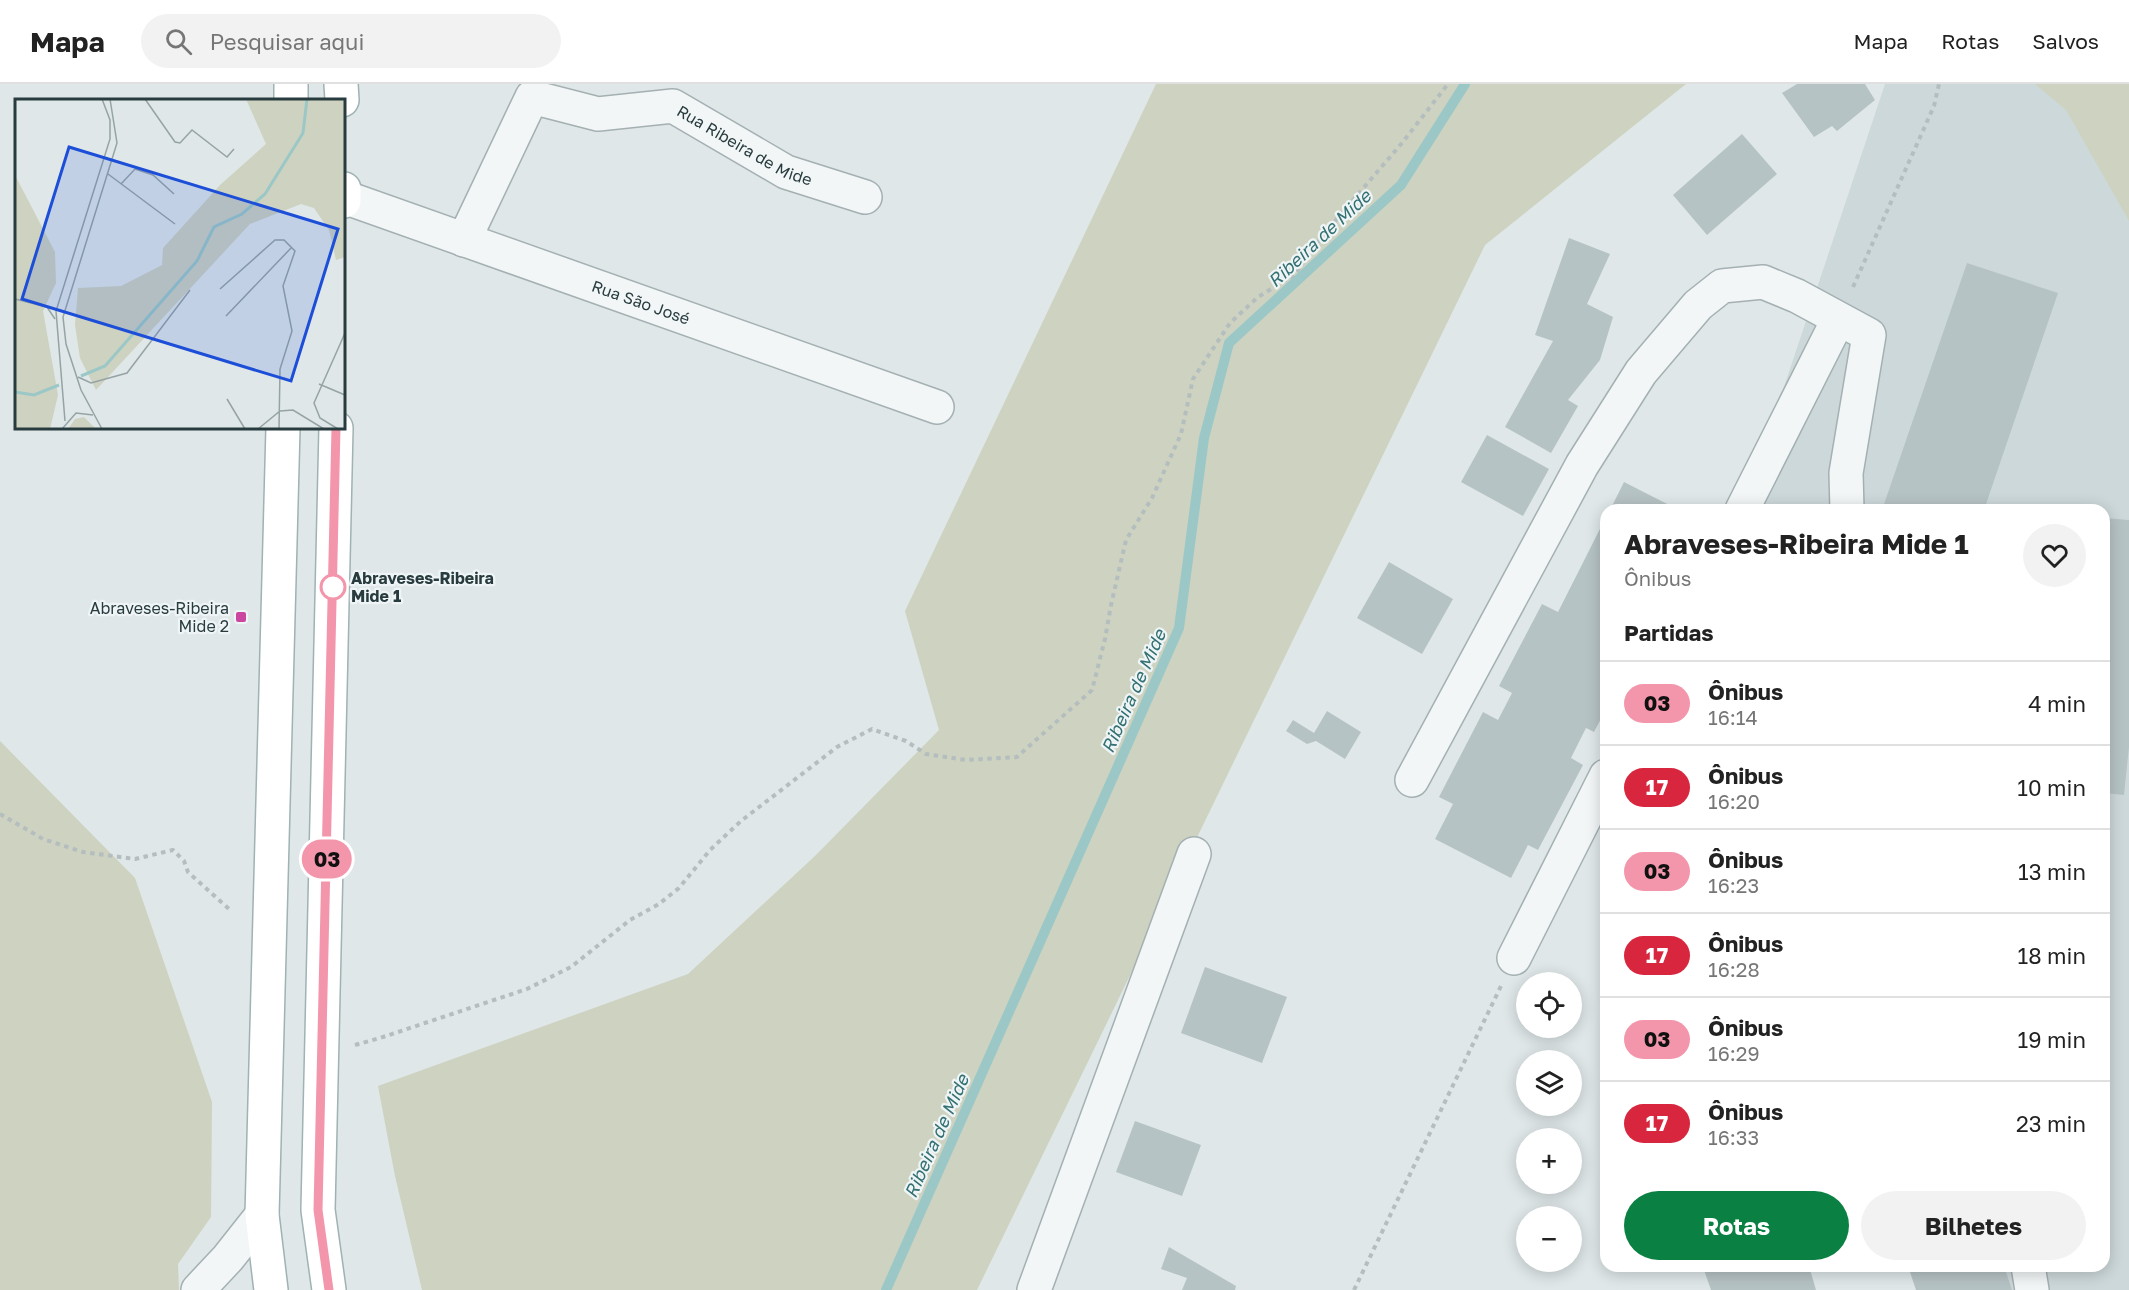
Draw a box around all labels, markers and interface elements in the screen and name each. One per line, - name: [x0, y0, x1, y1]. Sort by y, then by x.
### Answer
- search box: [141, 14, 561, 68]
- text: Mapa: [30, 25, 105, 58]
- icon: search: [162, 25, 195, 58]
- text: Pesquisar aqui: [210, 28, 364, 55]
- text: Mapa: [1854, 28, 1908, 54]
- text: Rotas: [1941, 28, 1999, 54]
- text: Salvos: [2032, 28, 2099, 54]
- inset map: [15, 99, 345, 429]
- street label: Rua Ribeira de Mide: [673, 101, 815, 190]
- water label: Ribeira de Mide: [1263, 184, 1376, 291]
- street label: Rua São José: [589, 276, 693, 329]
- button: heart: [2023, 524, 2086, 587]
- text: Abraveses-Ribeira Mide 1: [1624, 527, 1969, 560]
- text: Ônibus: [1624, 566, 1691, 590]
- place label: Abraveses-Ribeira Mide 1: [351, 568, 494, 606]
- marker: Abraveses-Ribeira Mide 1: [320, 574, 346, 600]
- place label: Abraveses-Ribeira Mide 2: [90, 598, 229, 636]
- marker: Abraveses-Ribeira Mide 2: [234, 610, 248, 624]
- text: Partidas: [1624, 619, 1714, 646]
- water label: Ribeira de Mide: [1096, 624, 1171, 756]
- text: Ônibus: [1708, 678, 1783, 705]
- text: 03: [1644, 690, 1670, 716]
- text: 4 min: [2028, 690, 2086, 717]
- text: 16:14: [1708, 705, 1758, 729]
- text: Ônibus: [1708, 762, 1783, 789]
- text: 17: [1646, 774, 1668, 800]
- text: 10 min: [2017, 774, 2086, 801]
- text: 16:20: [1708, 789, 1760, 813]
- line badge: 03: [300, 840, 354, 878]
- text: 03: [314, 846, 340, 872]
- text: Ônibus: [1708, 846, 1783, 873]
- text: 03: [1644, 858, 1670, 884]
- text: 13 min: [2018, 858, 2086, 885]
- text: 16:23: [1708, 873, 1759, 897]
- text: Ônibus: [1708, 930, 1783, 957]
- text: 17: [1646, 942, 1668, 968]
- text: 18 min: [2018, 942, 2086, 969]
- text: 16:28: [1708, 957, 1760, 981]
- map controls: [1516, 972, 1582, 1272]
- button: locate: [1516, 972, 1582, 1038]
- text: Ônibus: [1708, 1014, 1783, 1041]
- text: 03: [1644, 1026, 1670, 1052]
- text: 19 min: [2018, 1026, 2086, 1053]
- text: 16:29: [1708, 1041, 1760, 1065]
- button: layers: [1516, 1050, 1582, 1116]
- water label: Ribeira de Mide: [899, 1069, 974, 1201]
- text: Ônibus: [1708, 1098, 1783, 1125]
- text: 17: [1646, 1110, 1668, 1136]
- text: 23 min: [2016, 1110, 2086, 1137]
- text: 16:33: [1708, 1125, 1759, 1149]
- button: +: [1516, 1128, 1582, 1194]
- button: Rotas: [1624, 1191, 1849, 1260]
- button: Bilhetes: [1861, 1191, 2086, 1260]
- button: −: [1516, 1206, 1582, 1272]

